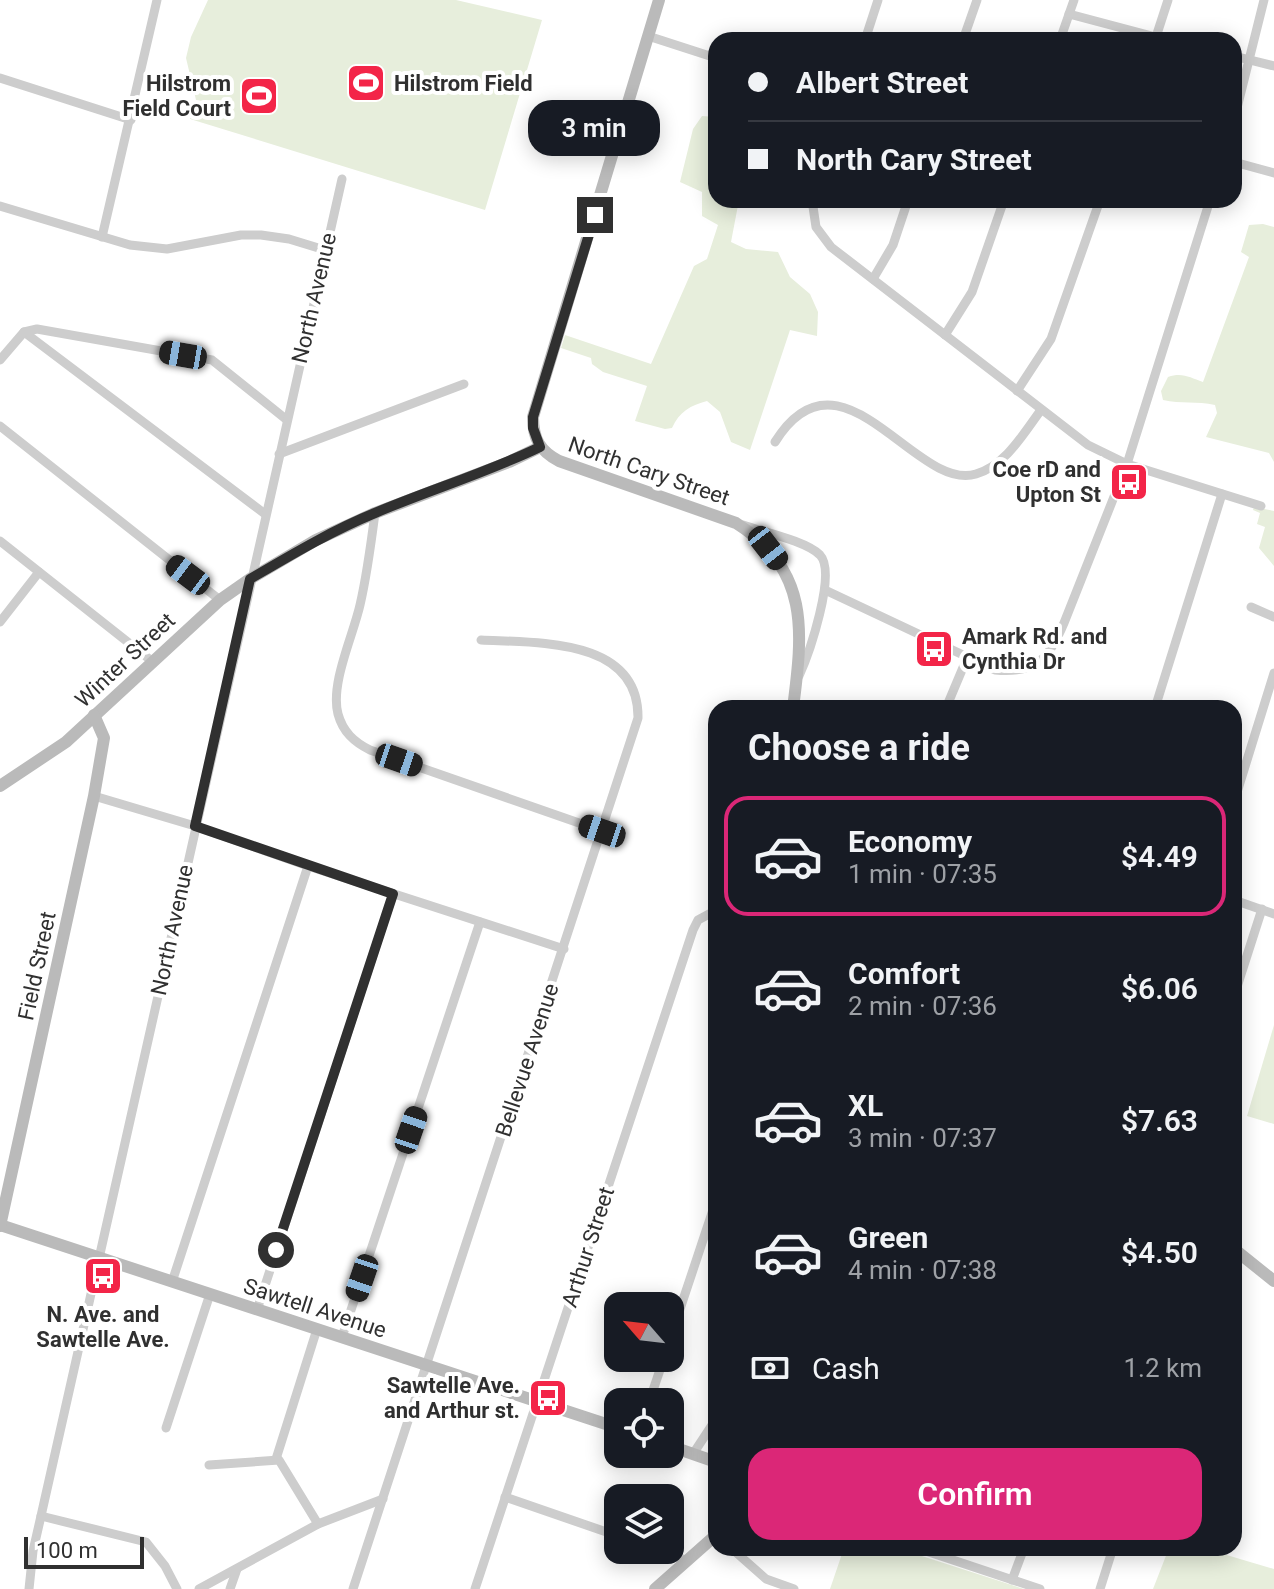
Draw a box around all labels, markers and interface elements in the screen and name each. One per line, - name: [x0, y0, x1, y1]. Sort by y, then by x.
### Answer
- sports icon: Hilstrom Field: [345, 62, 387, 104]
- text: Albert Street: [796, 65, 968, 100]
- place label: Hilstrom Field Court: [122, 71, 232, 121]
- place label: Hilstrom Field: [394, 71, 533, 96]
- sports icon: Hilstrom Field Court: [238, 75, 280, 117]
- callout: 3 min: [529, 99, 661, 155]
- text: 3 min: [561, 113, 627, 143]
- text: North Cary Street: [796, 142, 1032, 177]
- route end: [577, 197, 613, 233]
- street label: North Avenue: [287, 230, 341, 366]
- car: [157, 339, 209, 371]
- street label: North Cary Street: [565, 432, 733, 510]
- place label: Coe rD and Upton St: [993, 457, 1102, 507]
- bus stop icon: Coe rD and Upton St: [1108, 461, 1150, 503]
- car: [744, 522, 792, 574]
- car: [162, 551, 214, 599]
- street label: Winter Street: [70, 608, 180, 712]
- place label: Amark Rd. and Cynthia Dr: [962, 624, 1107, 674]
- bus stop icon: Amark Rd. and Cynthia Dr: [913, 628, 955, 670]
- text: Choose a ride: [748, 727, 970, 769]
- car: [372, 741, 426, 779]
- car: [575, 812, 629, 850]
- icon: car: [752, 820, 824, 892]
- text: Economy: [848, 824, 972, 859]
- text: $4.49: [1121, 839, 1198, 874]
- text: 1 min · 07:35: [848, 859, 997, 889]
- street label: North Avenue: [146, 862, 198, 998]
- street label: Field Street: [13, 909, 61, 1023]
- icon: car: [752, 952, 824, 1024]
- text: Comfort: [848, 956, 960, 991]
- text: $6.06: [1121, 971, 1198, 1006]
- street label: Bellevue Avenue: [490, 980, 564, 1140]
- text: 2 min · 07:36: [848, 991, 997, 1021]
- icon: car: [752, 1084, 824, 1156]
- text: XL: [848, 1088, 883, 1123]
- car: [392, 1103, 430, 1157]
- text: $7.63: [1121, 1103, 1198, 1138]
- text: 3 min · 07:37: [848, 1123, 997, 1153]
- street label: Arthur Street: [557, 1184, 619, 1310]
- icon: car: [752, 1216, 824, 1288]
- text: Green: [848, 1220, 928, 1255]
- route start: [258, 1232, 294, 1268]
- text: $4.50: [1121, 1235, 1198, 1270]
- car: [343, 1251, 381, 1305]
- bus stop icon: N. Ave. and Sawtelle Ave.: [82, 1255, 124, 1297]
- text: 4 min · 07:38: [848, 1255, 997, 1285]
- street label: Sawtell Avenue: [241, 1273, 389, 1343]
- north arrow: [604, 1292, 684, 1372]
- map controls: [604, 1292, 684, 1564]
- place label: N. Ave. and Sawtelle Ave.: [36, 1302, 170, 1352]
- icon: cash: [748, 1346, 792, 1390]
- text: Cash: [812, 1351, 880, 1386]
- text: 1.2 km: [1123, 1353, 1202, 1383]
- place label: Sawtelle Ave. and Arthur st.: [384, 1373, 520, 1423]
- bus stop icon: Sawtelle Ave. and Arthur st.: [527, 1377, 569, 1419]
- button: locate: [604, 1388, 684, 1468]
- button: Confirm: [748, 1448, 1202, 1540]
- button: layers: [604, 1484, 684, 1564]
- scale bar: [24, 1533, 144, 1569]
- text: 100 m: [36, 1538, 98, 1563]

